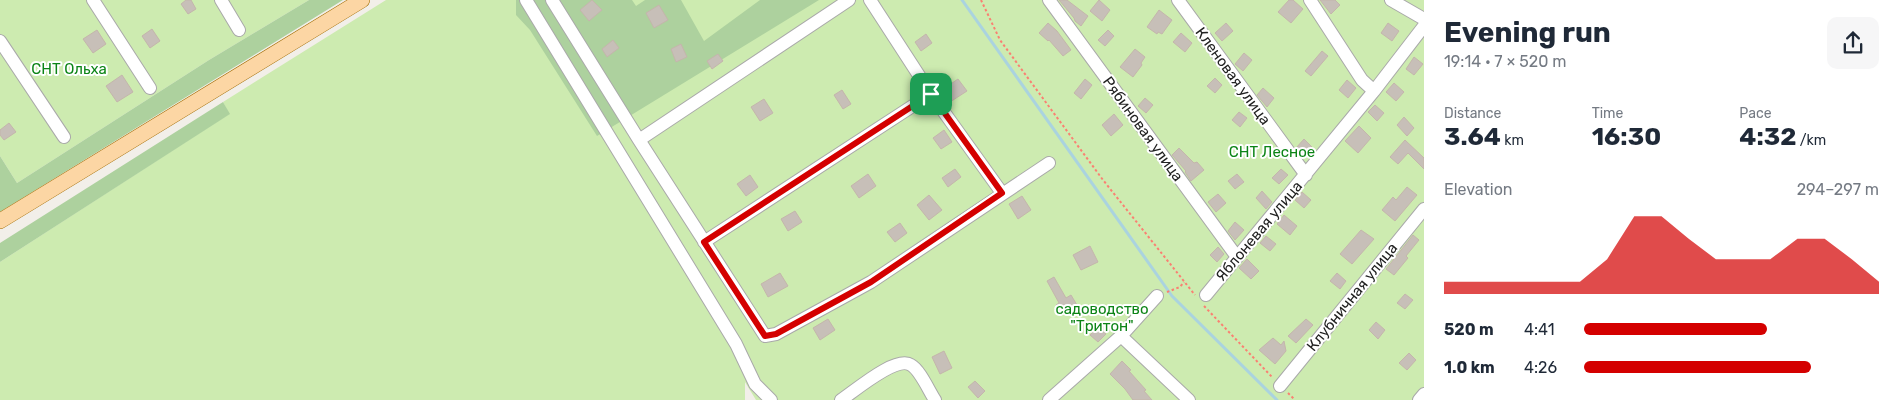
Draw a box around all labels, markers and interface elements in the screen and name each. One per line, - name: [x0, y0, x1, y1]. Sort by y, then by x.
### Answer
- text: Evening run: [1444, 16, 1611, 49]
- button: share: [1827, 17, 1879, 69]
- street label: Кленовая улица: [1192, 24, 1274, 128]
- text: 19:14 · 7 × 520 m: [1444, 52, 1567, 71]
- park label: СНТ Ольха: [31, 60, 107, 78]
- pin: [910, 73, 952, 115]
- street label: Рябиновая улица: [1099, 73, 1187, 185]
- icon: arrive: [917, 80, 945, 108]
- text: Distance: [1444, 105, 1501, 122]
- text: Time: [1592, 105, 1623, 122]
- text: Pace: [1739, 105, 1771, 122]
- text: 3.64: [1444, 122, 1501, 151]
- text: 16:30: [1592, 122, 1661, 151]
- text: 4:32: [1739, 122, 1796, 151]
- text: km: [1501, 132, 1524, 149]
- text: /km: [1796, 132, 1826, 149]
- park label: СНТ Лесное: [1229, 143, 1315, 161]
- street label: Яблоневая улица: [1212, 177, 1306, 285]
- text: Elevation: [1444, 180, 1513, 199]
- text: 294–297 m: [1797, 180, 1879, 199]
- street label: Клубничная улица: [1303, 239, 1401, 355]
- park label: садоводство "Тритон": [1055, 300, 1149, 335]
- text: 520 m: [1444, 320, 1494, 339]
- text: 4:41: [1524, 320, 1555, 339]
- text: 1.0 km: [1444, 358, 1495, 377]
- text: 4:26: [1524, 358, 1557, 377]

